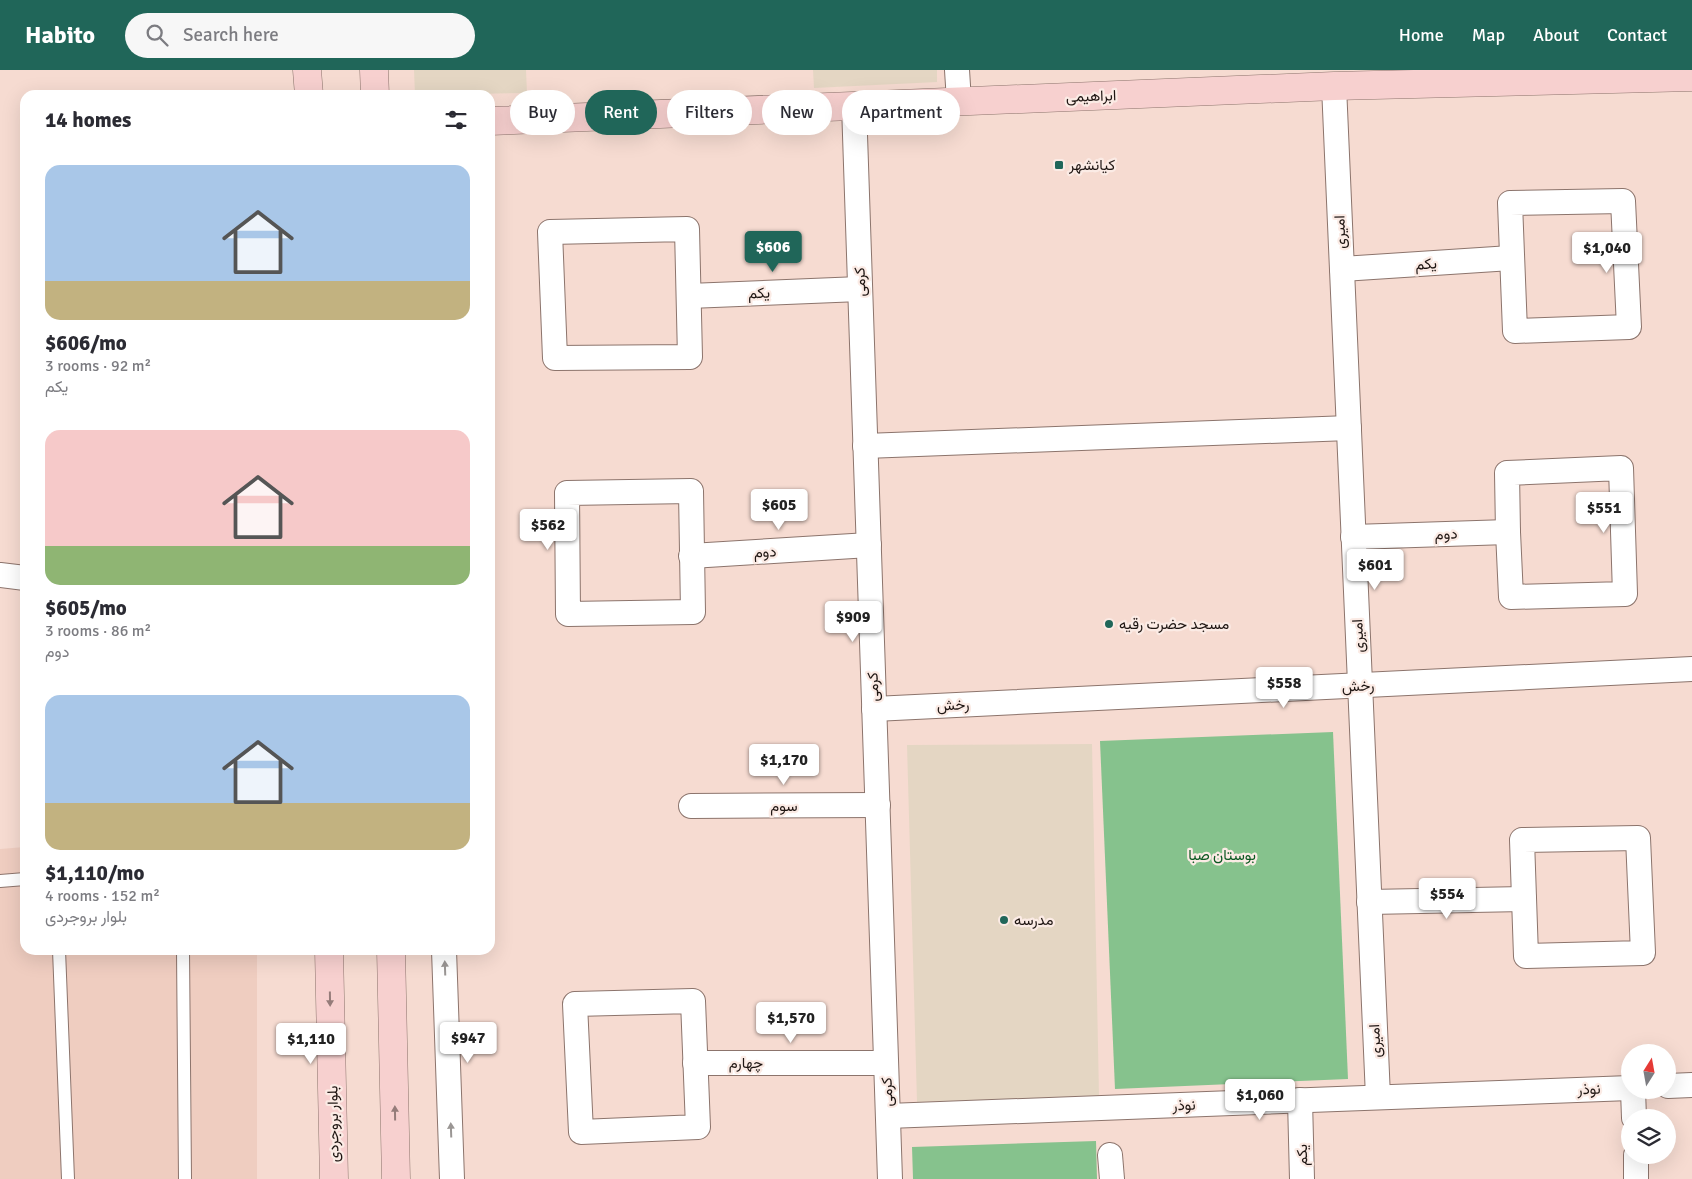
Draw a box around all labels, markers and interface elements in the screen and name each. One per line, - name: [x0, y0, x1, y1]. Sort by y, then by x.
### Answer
- search box: [125, 13, 475, 58]
- text: Habito: [25, 20, 95, 50]
- icon: search: [143, 21, 171, 49]
- text: Search here: [183, 23, 279, 47]
- text: Home: [1399, 24, 1444, 46]
- text: Map: [1472, 24, 1505, 46]
- text: About: [1533, 24, 1579, 46]
- text: Contact: [1607, 24, 1667, 46]
- street label: ابراهیمی: [1065, 86, 1117, 107]
- chip: Buy: [510, 90, 575, 135]
- chip: Rent: [585, 90, 657, 135]
- chip: Filters: [667, 90, 752, 135]
- chip: New: [762, 90, 832, 135]
- chip: Apartment: [842, 90, 960, 135]
- icon: filters: [442, 106, 470, 134]
- text: 14 homes: [45, 107, 131, 133]
- place label: کیانشهر: [1068, 156, 1116, 174]
- marker: کیانشهر: [1053, 159, 1065, 171]
- icon: home: [213, 197, 303, 287]
- street label: امیری: [1330, 215, 1351, 249]
- pin: $606: [743, 230, 803, 273]
- pin: $1,040: [1566, 232, 1648, 274]
- text: $606: [756, 237, 790, 257]
- text: $1,040: [1583, 238, 1631, 258]
- street label: یکم: [1414, 254, 1438, 275]
- street label: کرمی: [850, 267, 871, 297]
- street label: یکم: [748, 284, 770, 303]
- text: $606/mo: [45, 330, 127, 356]
- text: 3 rooms · 92 m²: [45, 356, 151, 376]
- text: یکم: [45, 377, 68, 397]
- icon: home: [213, 462, 303, 552]
- pin: $605: [749, 488, 809, 531]
- pin: $551: [1574, 492, 1634, 534]
- text: $605: [762, 495, 796, 515]
- text: $551: [1587, 498, 1621, 518]
- pin: $562: [518, 508, 578, 551]
- text: $562: [531, 515, 565, 535]
- street label: دوم: [1434, 525, 1458, 544]
- street label: دوم: [753, 542, 777, 563]
- pin: $601: [1345, 548, 1405, 591]
- text: $601: [1358, 555, 1392, 575]
- text: $605/mo: [45, 595, 127, 621]
- pin: $909: [823, 600, 883, 643]
- text: $909: [836, 607, 870, 627]
- place label: مسجد حضرت رقیه: [1119, 615, 1229, 633]
- marker: مسجد حضرت رقیه: [1103, 618, 1115, 630]
- street label: امیری: [1348, 619, 1369, 653]
- text: 3 rooms · 86 m²: [45, 621, 151, 641]
- text: دوم: [45, 642, 69, 662]
- pin: $558: [1254, 666, 1314, 709]
- street label: کرمی: [863, 672, 884, 702]
- text: $558: [1267, 673, 1301, 693]
- street label: رخش: [1341, 676, 1375, 697]
- street label: رخش: [936, 695, 970, 716]
- icon: home: [213, 727, 303, 817]
- pin: $1,170: [743, 744, 825, 786]
- text: $1,170: [760, 750, 808, 770]
- street label: سوم: [770, 797, 798, 816]
- park label: بوستان صبا: [1188, 846, 1256, 864]
- text: $1,110/mo: [45, 860, 144, 886]
- pin: $554: [1417, 878, 1477, 920]
- text: $554: [1430, 884, 1464, 904]
- text: 4 rooms · 152 m²: [45, 886, 160, 906]
- text: بلوار بروجردی: [45, 907, 127, 927]
- place label: مدرسه: [1014, 911, 1054, 929]
- marker: مدرسه: [998, 914, 1010, 926]
- one-way arrow: [441, 960, 449, 976]
- one-way arrow: [327, 991, 335, 1007]
- pin: $1,570: [750, 1002, 832, 1044]
- text: $1,570: [767, 1008, 815, 1028]
- pin: $1,110: [270, 1022, 352, 1065]
- pin: $947: [438, 1022, 498, 1064]
- street label: امیری: [1365, 1024, 1386, 1058]
- text: $947: [451, 1028, 485, 1048]
- text: $1,110: [287, 1029, 335, 1049]
- north arrow: [1621, 1044, 1676, 1099]
- map controls: [1621, 1044, 1676, 1164]
- street label: چهارم: [729, 1054, 763, 1073]
- street label: کرمی: [877, 1077, 898, 1107]
- pin: $1,060: [1219, 1078, 1301, 1121]
- street label: نوذر: [1576, 1080, 1601, 1098]
- street label: بلوار بروجردی: [323, 1085, 344, 1163]
- text: $1,060: [1236, 1085, 1284, 1105]
- street label: نوذر: [1171, 1096, 1196, 1114]
- one-way arrow: [390, 1105, 398, 1121]
- button: layers: [1621, 1109, 1676, 1164]
- one-way arrow: [446, 1122, 454, 1138]
- street label: یکم: [1293, 1144, 1312, 1166]

